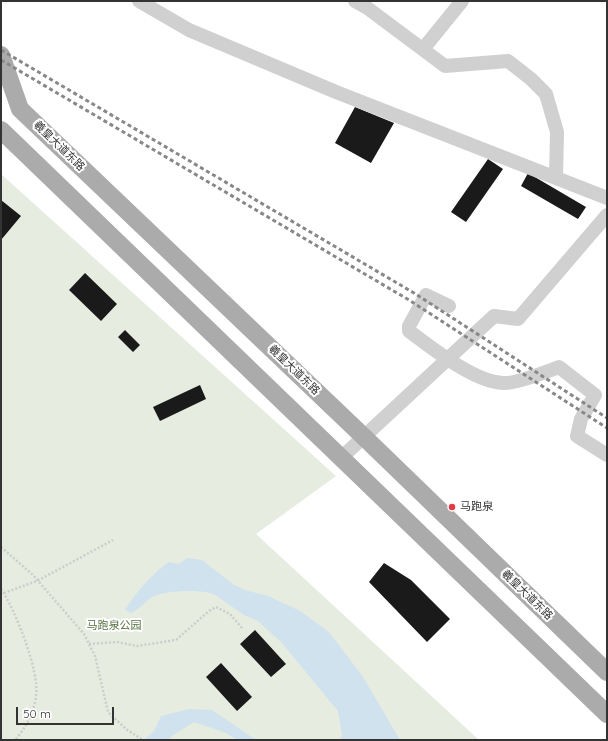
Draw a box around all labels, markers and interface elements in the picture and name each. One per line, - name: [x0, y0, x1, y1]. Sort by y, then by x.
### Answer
- street label: 羲皇大道东路: [31, 118, 87, 174]
- street label: 羲皇大道东路: [266, 342, 322, 398]
- place label: 马跑泉: [460, 500, 493, 514]
- marker: 马跑泉: [447, 502, 457, 512]
- street label: 羲皇大道东路: [499, 567, 555, 623]
- park label: 马跑泉公园: [87, 619, 141, 633]
- scale bar: [18, 699, 116, 725]
- text: 50 m: [23, 706, 51, 721]

